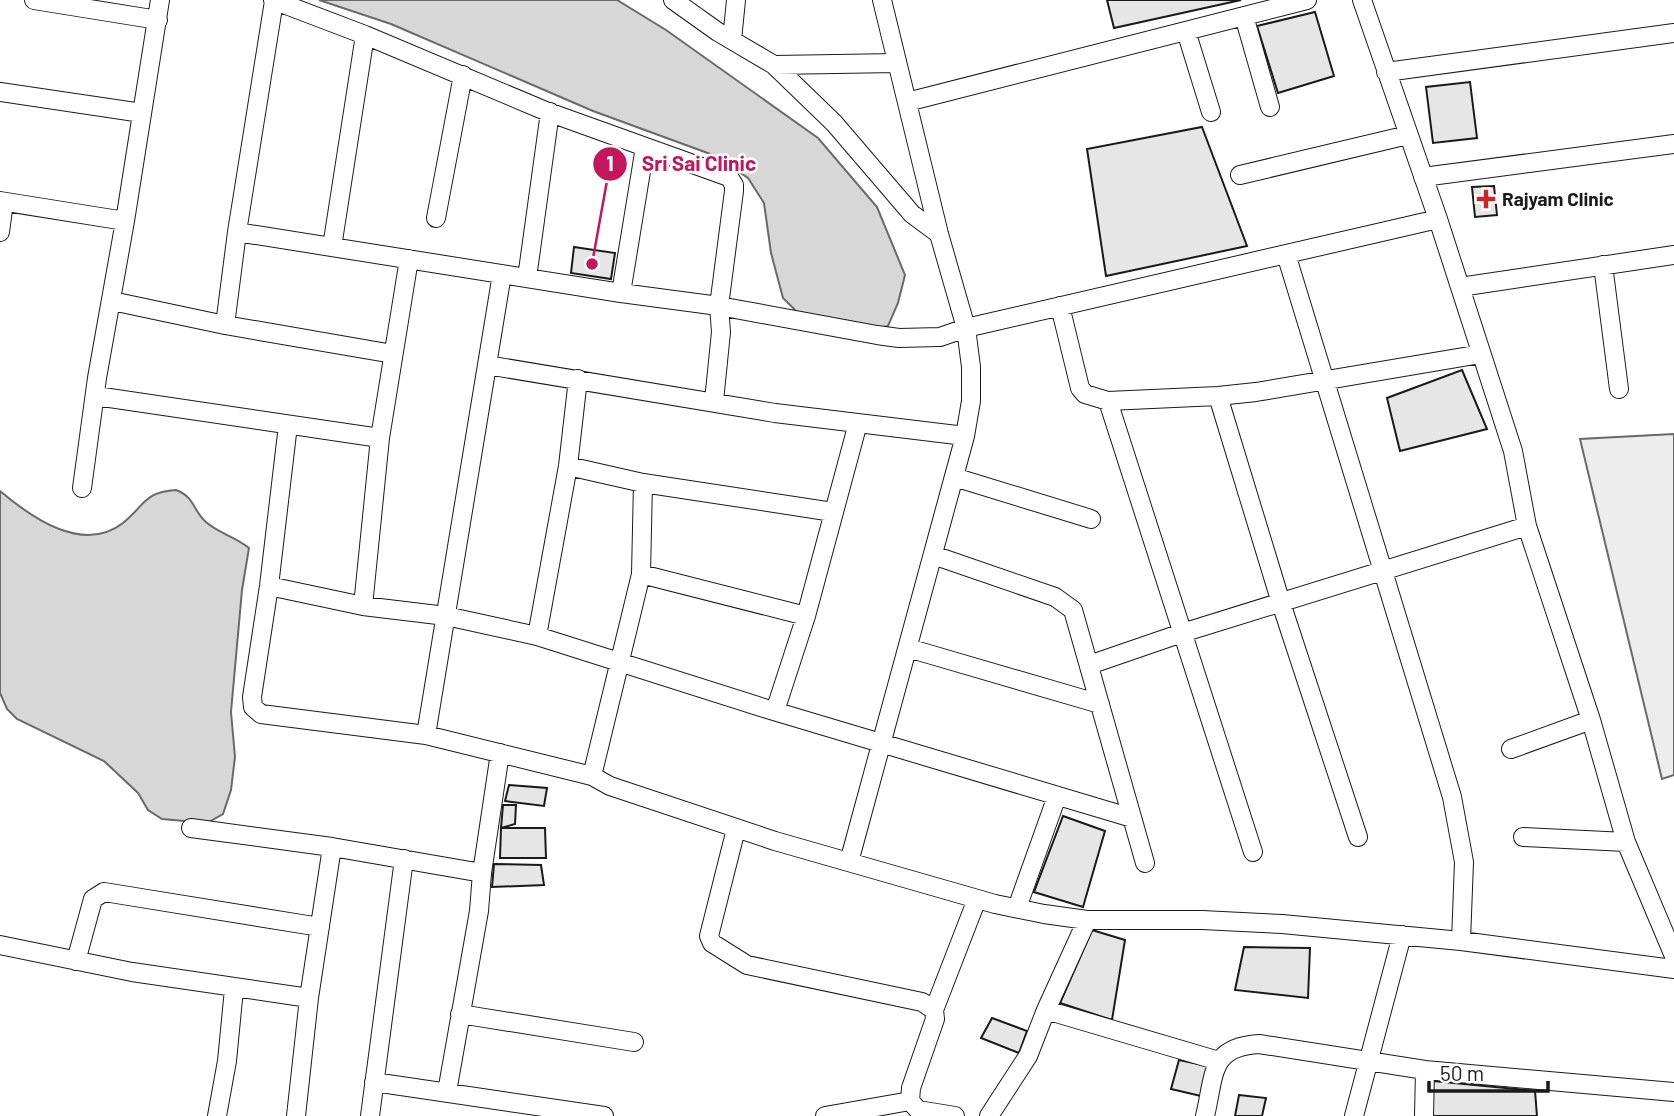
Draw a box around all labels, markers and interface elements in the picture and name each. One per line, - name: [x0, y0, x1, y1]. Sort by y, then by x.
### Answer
- callout: Sri Sai Clinic: [593, 143, 770, 185]
- text: 1: [606, 150, 614, 175]
- text: Sri Sai Clinic: [642, 150, 756, 175]
- place label: Rajyam Clinic: [1502, 187, 1614, 210]
- marker: Rajyam Clinic: [1476, 189, 1496, 209]
- scale bar: [1429, 1050, 1548, 1094]
- text: 50 m: [1440, 1060, 1484, 1085]

